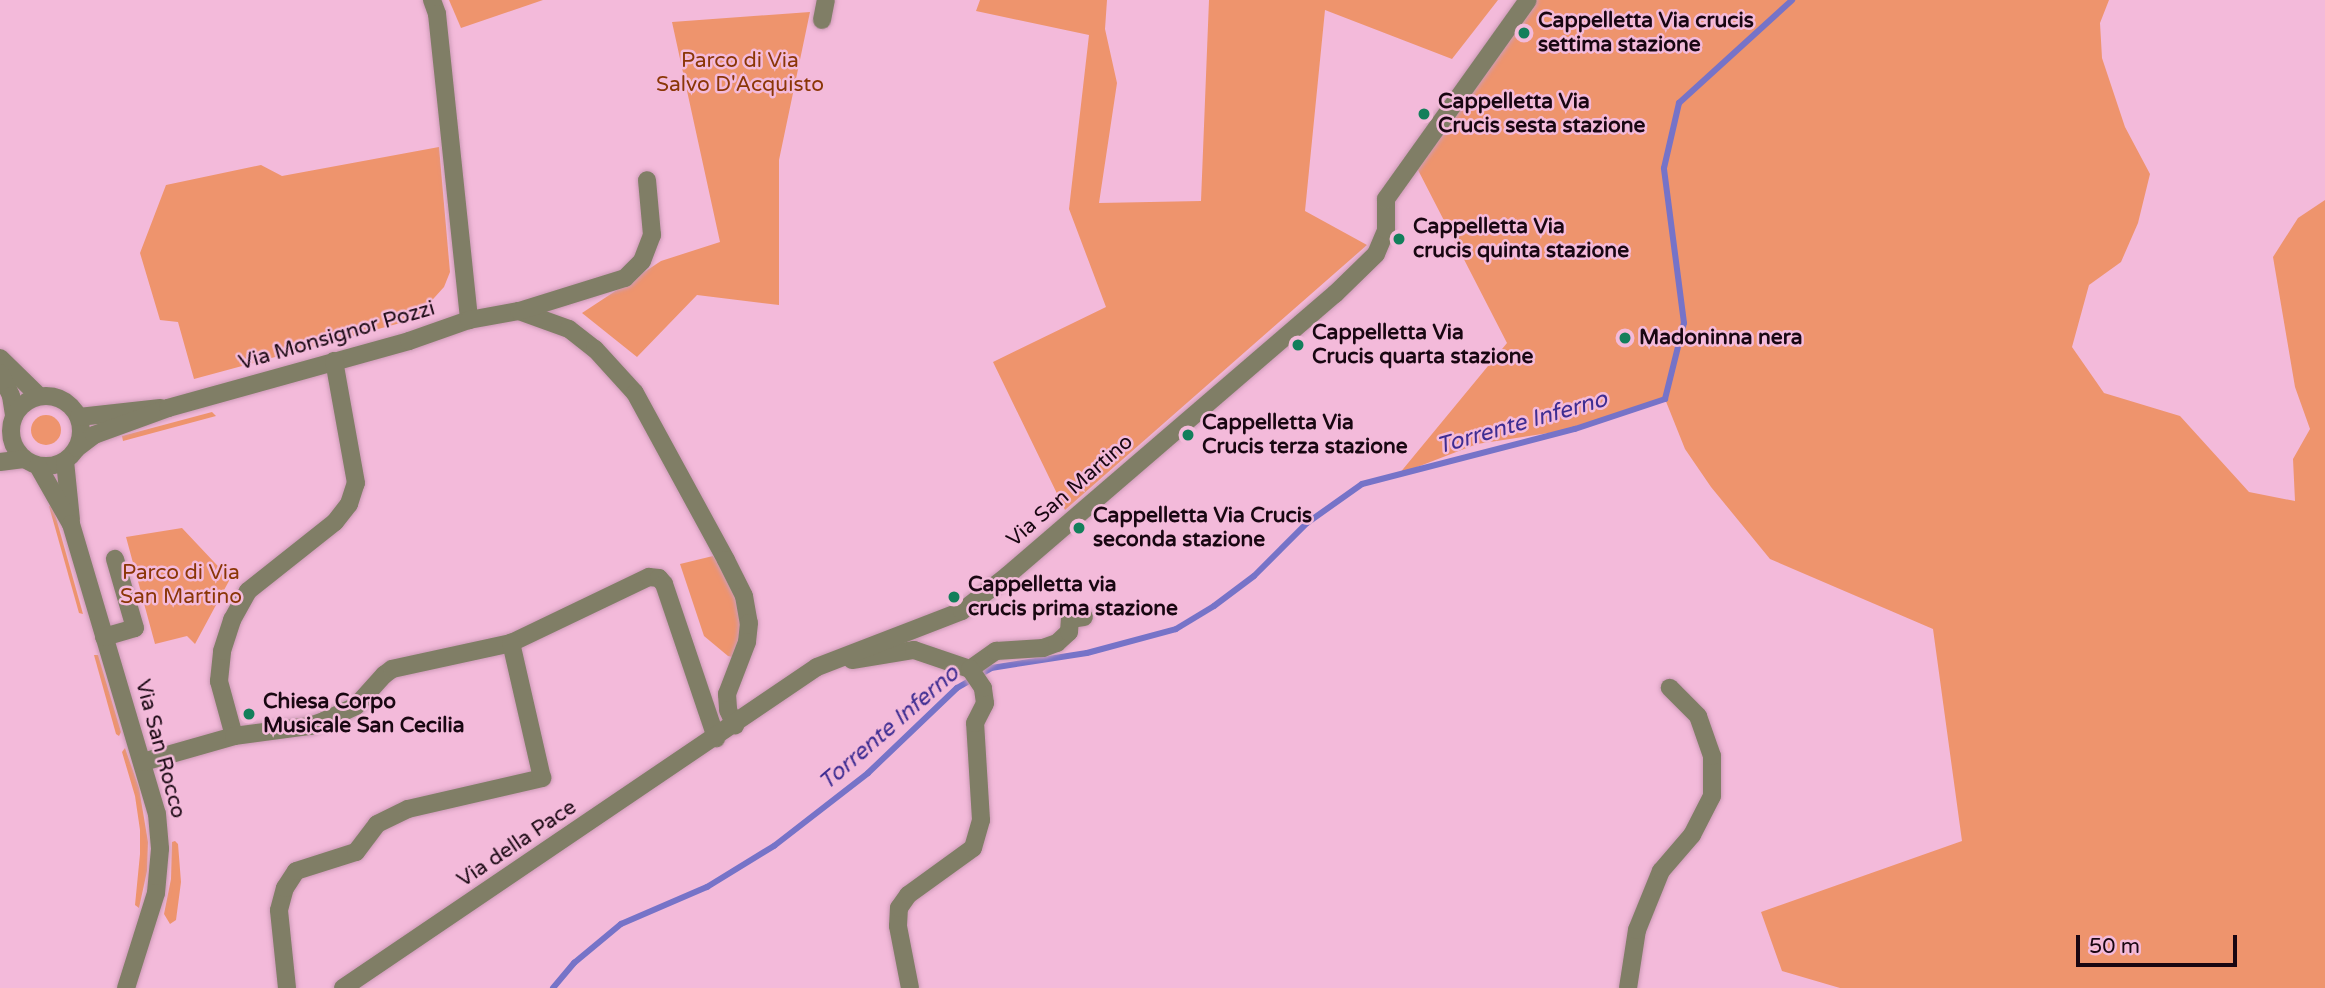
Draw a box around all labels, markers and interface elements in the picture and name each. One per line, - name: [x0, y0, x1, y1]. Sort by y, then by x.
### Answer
- place label: Cappelletta Via crucis settima stazione: [1538, 8, 1754, 58]
- marker: Cappelletta Via crucis settima stazione: [1516, 25, 1532, 41]
- park label: Parco di Via Salvo D'Acquisto: [656, 48, 824, 98]
- place label: Cappelletta Via Crucis sesta stazione: [1438, 89, 1645, 139]
- marker: Cappelletta Via Crucis sesta stazione: [1416, 106, 1432, 122]
- place label: Cappelletta Via crucis quinta stazione: [1413, 214, 1629, 264]
- marker: Cappelletta Via crucis quinta stazione: [1391, 231, 1407, 247]
- street label: Via Monsignor Pozzi: [236, 296, 438, 376]
- place label: Cappelletta Via Crucis quarta stazione: [1312, 320, 1533, 370]
- place label: Madoninna nera: [1639, 325, 1802, 351]
- marker: Madoninna nera: [1617, 330, 1633, 346]
- marker: Cappelletta Via Crucis quarta stazione: [1290, 337, 1306, 353]
- water label: Torrente Inferno: [1434, 385, 1610, 461]
- place label: Cappelletta Via Crucis terza stazione: [1202, 410, 1408, 460]
- marker: Cappelletta Via Crucis terza stazione: [1180, 427, 1196, 443]
- street label: Via San Martino: [1002, 429, 1138, 553]
- place label: Cappelletta Via Crucis seconda stazione: [1093, 503, 1312, 553]
- marker: Cappelletta Via Crucis seconda stazione: [1071, 520, 1087, 536]
- park label: Parco di Via San Martino: [120, 560, 242, 610]
- place label: Cappelletta via crucis prima stazione: [968, 572, 1178, 622]
- marker: Cappelletta via crucis prima stazione: [946, 589, 962, 605]
- water label: Torrente Inferno: [813, 660, 965, 796]
- street label: Via San Rocco: [129, 677, 191, 821]
- place label: Chiesa Corpo Musicale San Cecilia: [263, 689, 464, 739]
- marker: Chiesa Corpo Musicale San Cecilia: [241, 706, 257, 722]
- street label: Via della Pace: [453, 795, 581, 893]
- scale bar: [2080, 922, 2241, 966]
- text: 50 m: [2089, 934, 2140, 959]

